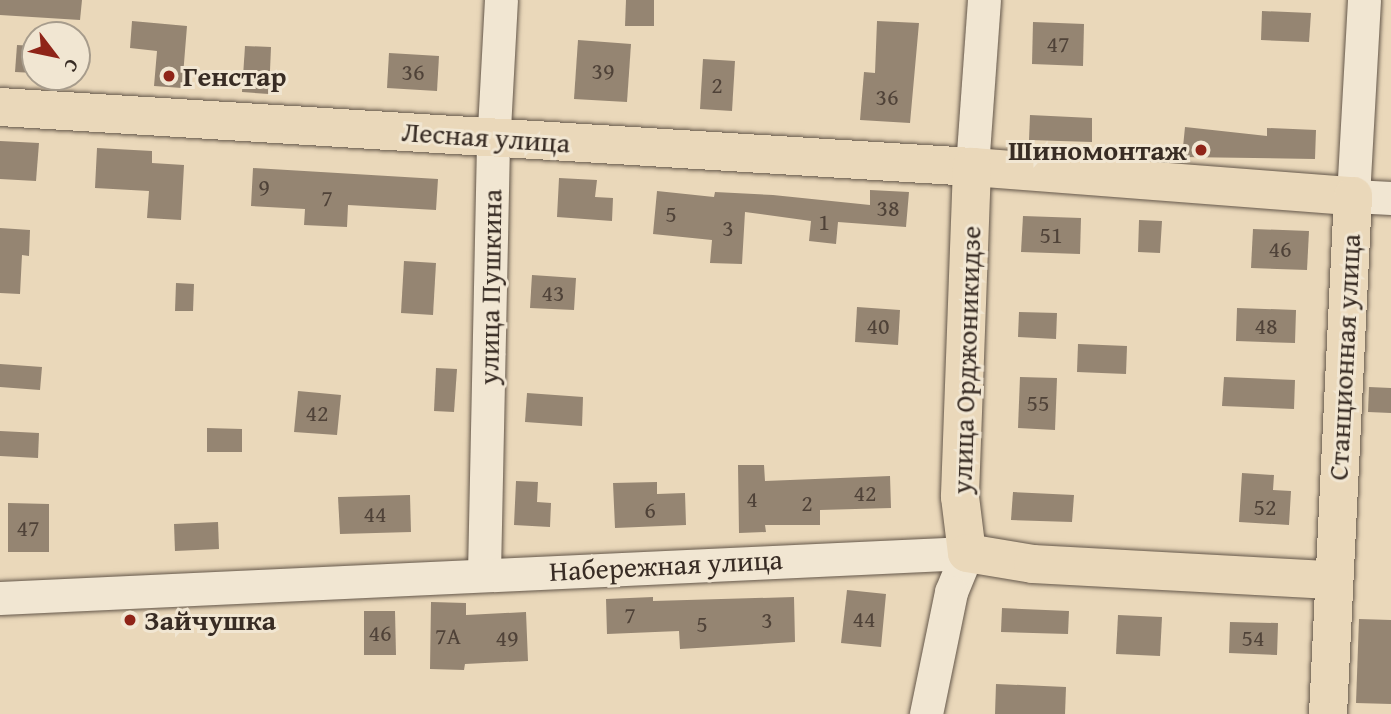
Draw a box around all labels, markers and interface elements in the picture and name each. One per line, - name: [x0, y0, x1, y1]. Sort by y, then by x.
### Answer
- north arrow: [21, 21, 91, 91]
- house number: 47: [1046, 30, 1070, 58]
- text: С: [57, 54, 87, 78]
- house number: 39: [591, 57, 615, 85]
- house number: 36: [401, 58, 425, 86]
- place label: Генстар: [183, 59, 286, 93]
- marker: Генстар: [161, 68, 177, 84]
- house number: 2: [711, 71, 723, 99]
- house number: 36: [875, 83, 899, 111]
- street label: Лесная улица: [401, 114, 571, 160]
- place label: Шиномонтаж: [1008, 133, 1187, 167]
- marker: Шиномонтаж: [1193, 142, 1209, 158]
- house number: 9: [258, 173, 270, 201]
- house number: 7: [321, 184, 333, 212]
- street label: улица Пушкина: [471, 189, 509, 385]
- house number: 38: [876, 194, 900, 222]
- house number: 5: [665, 200, 677, 228]
- house number: 1: [818, 208, 830, 236]
- house number: 3: [722, 214, 734, 242]
- house number: 51: [1039, 221, 1063, 249]
- street label: улица Орджоникидзе: [945, 225, 987, 495]
- street label: Станционная улица: [1321, 233, 1367, 481]
- house number: 46: [1268, 235, 1292, 263]
- house number: 43: [541, 279, 565, 307]
- house number: 40: [866, 312, 890, 340]
- house number: 48: [1254, 312, 1278, 340]
- house number: 55: [1026, 389, 1050, 417]
- house number: 42: [305, 399, 329, 427]
- house number: 42: [853, 479, 877, 507]
- house number: 4: [746, 485, 758, 513]
- house number: 2: [801, 489, 813, 517]
- house number: 52: [1253, 493, 1277, 521]
- house number: 6: [644, 496, 656, 524]
- house number: 44: [363, 500, 387, 528]
- house number: 47: [16, 514, 40, 542]
- street label: Набережная улица: [548, 542, 784, 588]
- house number: 7: [624, 601, 636, 629]
- place label: Зайчушка: [144, 603, 276, 637]
- house number: 44: [852, 605, 876, 633]
- house number: 3: [761, 606, 773, 634]
- house number: 5: [696, 610, 708, 638]
- marker: Зайчушка: [122, 612, 138, 628]
- house number: 46: [368, 619, 392, 647]
- house number: 7А: [435, 622, 461, 650]
- house number: 49: [495, 624, 519, 652]
- house number: 54: [1241, 624, 1265, 652]

